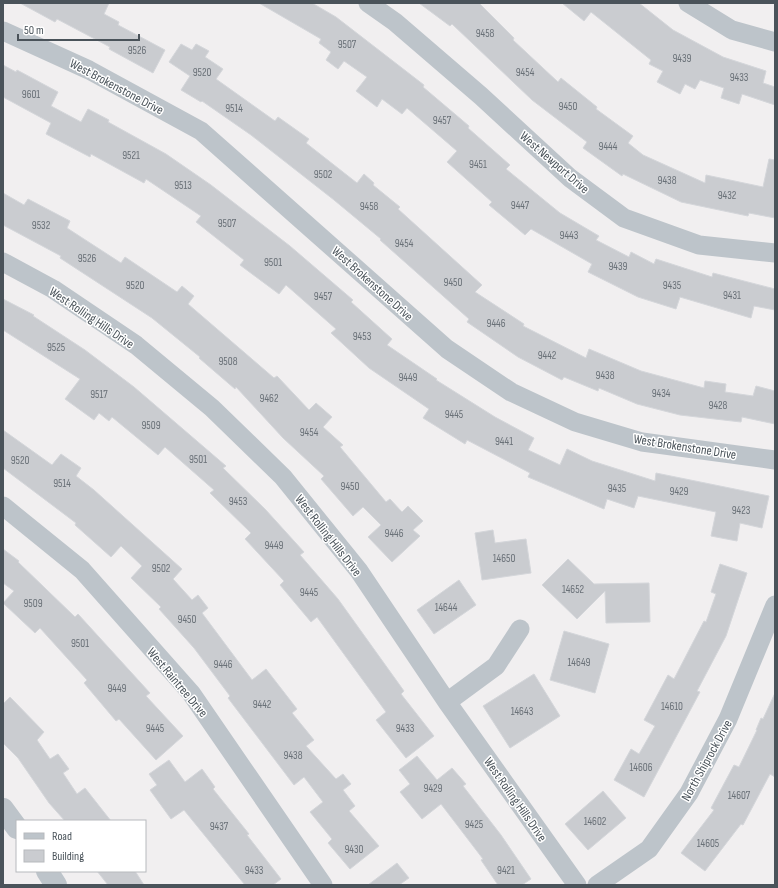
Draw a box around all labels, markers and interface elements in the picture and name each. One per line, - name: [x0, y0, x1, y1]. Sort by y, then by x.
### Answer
- scale bar: [18, 16, 139, 42]
- text: 50 m: [24, 23, 44, 38]
- house number: 9458: [476, 27, 495, 40]
- house number: 9507: [338, 38, 357, 51]
- house number: 9526: [128, 44, 146, 57]
- house number: 9439: [673, 52, 692, 65]
- street label: West Brokenstone Drive: [67, 55, 166, 118]
- house number: 9520: [193, 66, 211, 79]
- house number: 9454: [516, 66, 535, 79]
- house number: 9433: [730, 71, 749, 84]
- house number: 9601: [22, 88, 40, 101]
- house number: 9450: [559, 100, 578, 113]
- house number: 9514: [225, 102, 243, 115]
- house number: 9457: [433, 114, 452, 127]
- street label: West Newport Drive: [516, 128, 592, 197]
- house number: 9444: [599, 140, 618, 153]
- house number: 9521: [122, 149, 140, 162]
- house number: 9451: [469, 158, 487, 171]
- house number: 9502: [314, 168, 333, 181]
- house number: 9438: [658, 174, 677, 187]
- house number: 9513: [174, 179, 192, 192]
- house number: 9432: [718, 189, 737, 202]
- house number: 9447: [511, 199, 530, 212]
- house number: 9458: [360, 200, 379, 213]
- house number: 9507: [218, 217, 237, 230]
- house number: 9532: [32, 219, 51, 232]
- house number: 9443: [560, 229, 579, 242]
- house number: 9454: [395, 237, 414, 250]
- street label: West Brokenstone Drive: [328, 243, 416, 324]
- house number: 9526: [78, 252, 96, 265]
- house number: 9501: [264, 256, 282, 269]
- house number: 9439: [609, 260, 628, 273]
- house number: 9450: [444, 276, 463, 289]
- house number: 9520: [126, 279, 144, 292]
- house number: 9435: [663, 279, 681, 292]
- street label: West Rolling Hills Drive: [46, 283, 137, 352]
- house number: 9431: [723, 289, 741, 302]
- house number: 9457: [314, 290, 333, 303]
- house number: 9446: [487, 317, 506, 330]
- house number: 9453: [353, 330, 372, 343]
- house number: 9525: [47, 341, 65, 354]
- house number: 9442: [538, 349, 557, 362]
- house number: 9508: [218, 355, 238, 368]
- house number: 9438: [596, 369, 615, 382]
- house number: 9449: [398, 371, 418, 384]
- house number: 9434: [652, 387, 671, 400]
- house number: 9517: [90, 388, 108, 401]
- house number: 9462: [260, 392, 279, 405]
- house number: 9428: [709, 399, 728, 412]
- house number: 9445: [445, 408, 463, 421]
- house number: 9509: [141, 419, 161, 432]
- house number: 9454: [300, 426, 319, 439]
- street label: West Brokenstone Drive: [632, 431, 737, 463]
- house number: 9441: [495, 435, 513, 448]
- house number: 9501: [189, 453, 207, 466]
- house number: 9520: [11, 454, 29, 467]
- house number: 9514: [53, 477, 71, 490]
- house number: 9450: [341, 480, 360, 493]
- house number: 9435: [608, 482, 626, 495]
- house number: 9429: [670, 485, 689, 498]
- street label: West Rolling Hills Drive: [291, 492, 365, 580]
- house number: 9453: [229, 495, 248, 508]
- house number: 9423: [732, 504, 751, 517]
- house number: 9446: [385, 527, 404, 540]
- house number: 9449: [264, 539, 284, 552]
- house number: 14650: [493, 552, 515, 565]
- house number: 9502: [152, 562, 171, 575]
- house number: 14652: [562, 583, 585, 596]
- house number: 9445: [300, 586, 318, 599]
- house number: 9509: [23, 597, 43, 610]
- house number: 14644: [435, 601, 458, 614]
- house number: 9450: [178, 613, 197, 626]
- house number: 9501: [71, 637, 89, 650]
- street label: West Raintree Drive: [144, 645, 211, 721]
- house number: 14649: [568, 656, 591, 669]
- house number: 9446: [214, 658, 233, 671]
- house number: 9449: [107, 682, 127, 695]
- house number: 9442: [253, 698, 272, 711]
- house number: 14610: [661, 700, 683, 713]
- house number: 14643: [511, 705, 534, 718]
- street label: North Shiprock Drive: [678, 717, 736, 804]
- house number: 9445: [146, 722, 164, 735]
- house number: 9433: [396, 722, 415, 735]
- house number: 9438: [284, 749, 303, 762]
- street label: West Rolling Hills Drive: [480, 754, 550, 845]
- house number: 14606: [630, 761, 653, 774]
- house number: 9429: [424, 782, 443, 795]
- house number: 14607: [728, 789, 751, 802]
- house number: 14602: [584, 815, 607, 828]
- house number: 9425: [465, 818, 483, 831]
- legend: [16, 820, 146, 872]
- house number: 9437: [210, 820, 229, 833]
- text: Road: [52, 829, 72, 844]
- house number: 14605: [697, 837, 719, 850]
- house number: 9430: [344, 843, 364, 856]
- text: Building: [52, 849, 84, 864]
- house number: 9433: [245, 864, 264, 877]
- house number: 9421: [497, 864, 515, 877]

